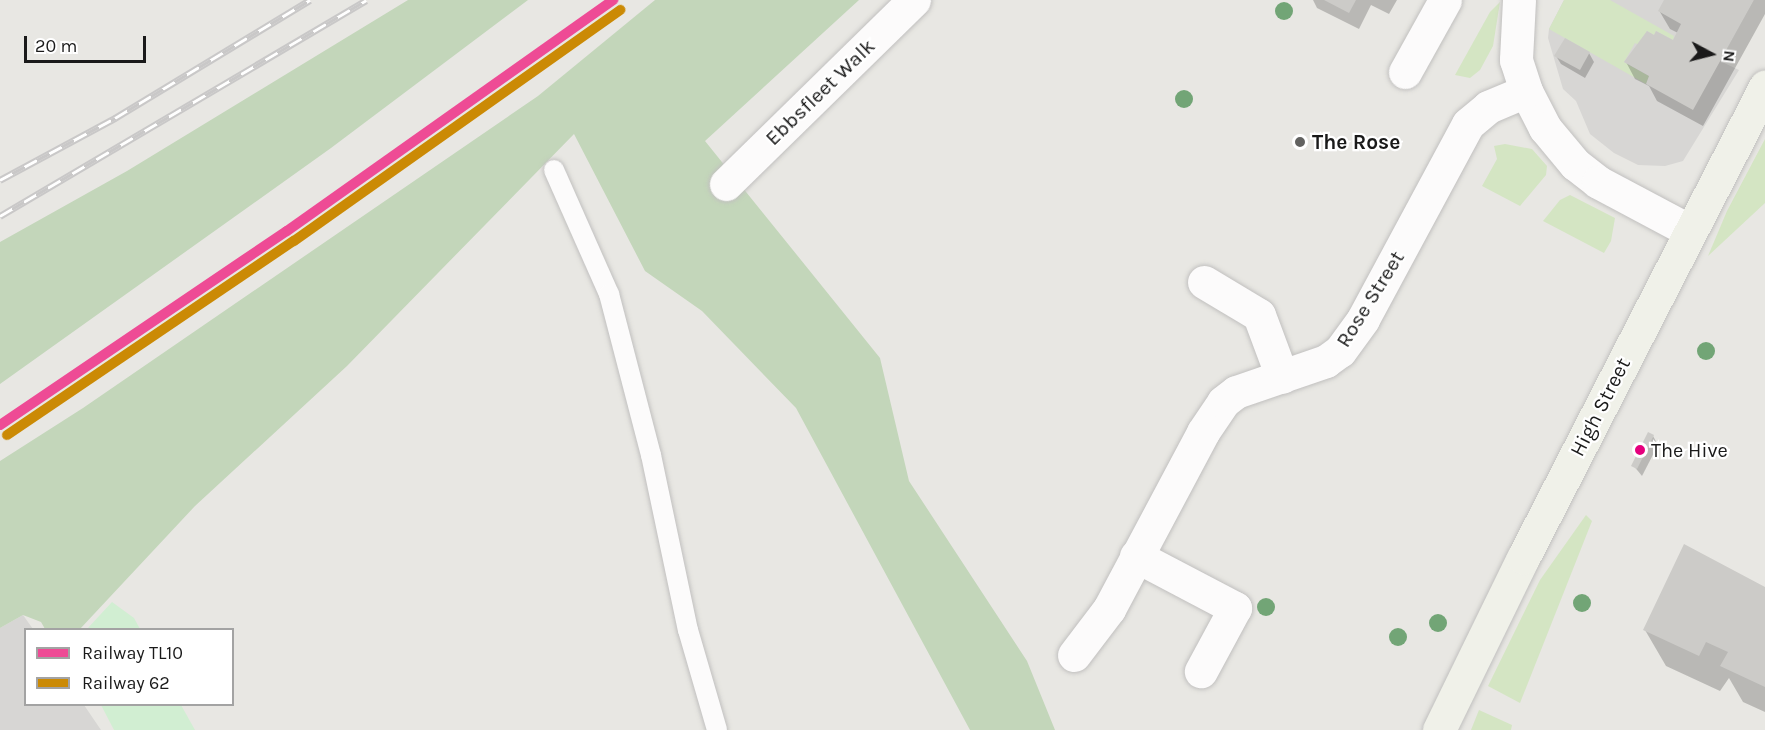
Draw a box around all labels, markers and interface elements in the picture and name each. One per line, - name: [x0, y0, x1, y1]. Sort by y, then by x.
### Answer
- scale bar: [27, 24, 148, 62]
- north arrow: [1681, 24, 1741, 84]
- street label: Ebbsfleet Walk: [760, 33, 880, 151]
- text: 20 m: [35, 35, 77, 57]
- text: N: [1719, 49, 1739, 63]
- place label: The Rose: [1312, 129, 1400, 155]
- marker: The Rose: [1293, 135, 1307, 149]
- street label: Rose Street: [1330, 246, 1410, 352]
- street label: High Street: [1564, 353, 1636, 461]
- place label: The Hive: [1651, 438, 1728, 462]
- marker: The Hive: [1634, 444, 1646, 456]
- legend: [24, 628, 234, 706]
- text: Railway TL10: [82, 642, 183, 664]
- text: Railway 62: [82, 672, 170, 694]

